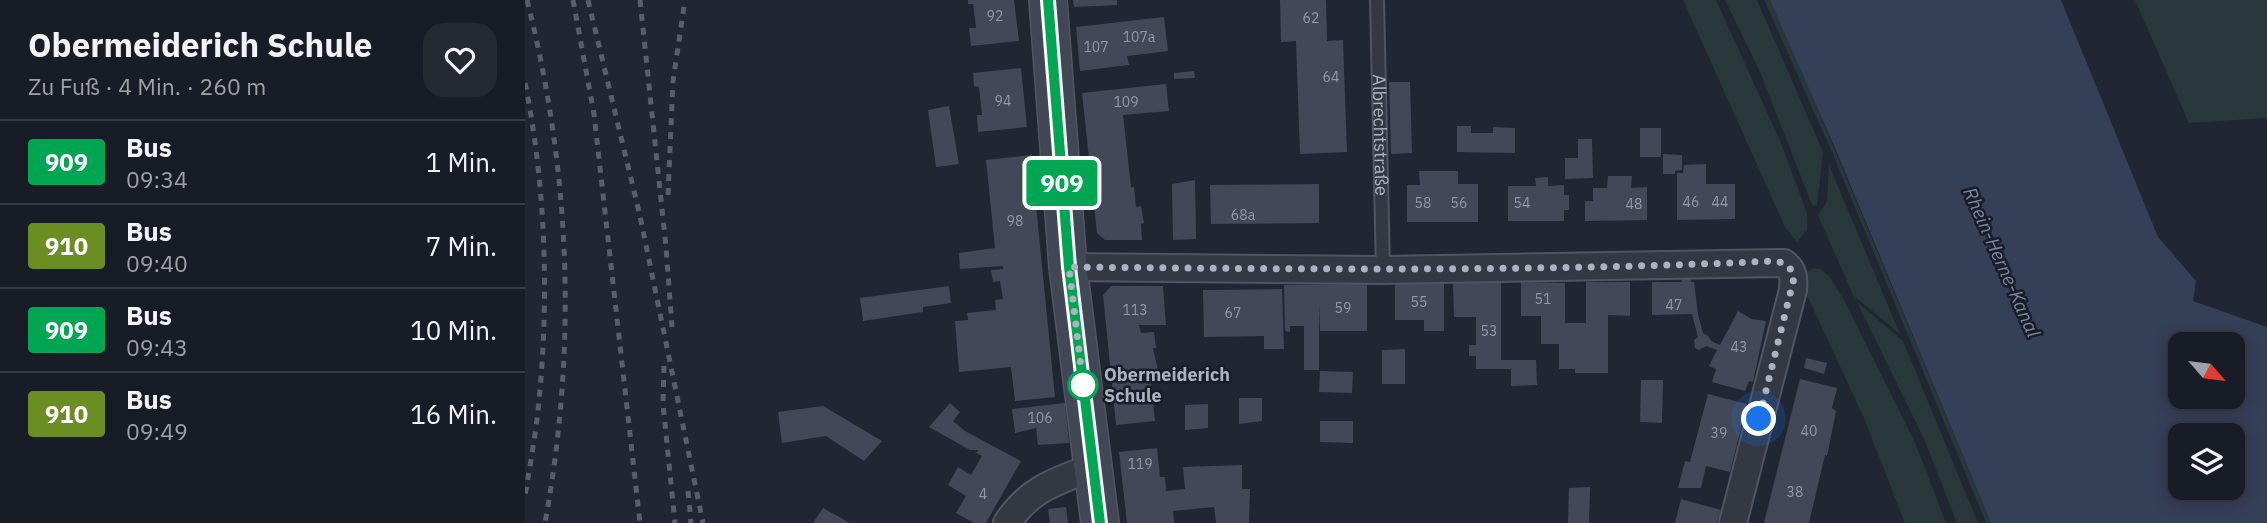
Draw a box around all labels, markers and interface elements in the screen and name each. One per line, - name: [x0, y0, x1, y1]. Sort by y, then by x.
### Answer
- house number: 92: [987, 7, 1003, 25]
- house number: 62: [1303, 9, 1319, 27]
- text: Obermeiderich Schule: [28, 23, 372, 66]
- button: heart: [423, 23, 497, 97]
- house number: 107a: [1123, 28, 1156, 46]
- house number: 107: [1083, 38, 1109, 56]
- house number: 64: [1323, 68, 1339, 86]
- text: Zu Fuß · 4 Min. · 260 m: [28, 71, 266, 101]
- street label: Albrechtstraße: [1368, 74, 1393, 196]
- house number: 94: [995, 92, 1011, 110]
- house number: 109: [1113, 93, 1139, 111]
- text: Bus: [126, 130, 172, 164]
- text: 1 Min.: [426, 145, 497, 179]
- text: 909: [45, 146, 88, 178]
- line badge: 909: [1022, 160, 1102, 206]
- text: 09:34: [126, 164, 188, 194]
- text: 909: [1040, 167, 1084, 199]
- water label: Rhein-Herne-Kanal: [1958, 183, 2046, 341]
- house number: 46: [1683, 193, 1699, 211]
- house number: 44: [1712, 193, 1728, 211]
- house number: 58: [1415, 194, 1431, 212]
- house number: 56: [1451, 194, 1467, 212]
- house number: 54: [1514, 194, 1530, 212]
- house number: 48: [1626, 195, 1642, 213]
- house number: 68a: [1231, 206, 1256, 224]
- house number: 98: [1007, 212, 1023, 230]
- text: Bus: [126, 214, 172, 248]
- text: 7 Min.: [426, 229, 497, 263]
- text: 910: [45, 230, 88, 262]
- text: 09:40: [126, 248, 188, 278]
- house number: 51: [1535, 290, 1551, 308]
- house number: 55: [1411, 293, 1427, 311]
- house number: 47: [1666, 296, 1682, 314]
- text: Bus: [126, 298, 172, 332]
- house number: 59: [1335, 299, 1351, 317]
- house number: 113: [1122, 301, 1148, 319]
- house number: 67: [1225, 304, 1241, 322]
- text: 10 Min.: [410, 313, 497, 347]
- text: 909: [45, 314, 88, 346]
- house number: 53: [1481, 322, 1497, 340]
- text: 09:43: [126, 332, 188, 362]
- north arrow: [2168, 332, 2245, 410]
- map controls: [2168, 332, 2245, 500]
- house number: 43: [1731, 338, 1747, 356]
- place label: Obermeiderich Schule: [1104, 363, 1230, 407]
- marker: Obermeiderich Schule: [1068, 370, 1098, 400]
- text: Bus: [126, 382, 172, 416]
- text: 16 Min.: [410, 397, 497, 431]
- text: 910: [45, 398, 88, 430]
- your location: [1741, 401, 1776, 436]
- house number: 106: [1027, 409, 1053, 427]
- text: 09:49: [126, 416, 188, 446]
- house number: 40: [1801, 422, 1817, 440]
- button: layers: [2168, 423, 2245, 500]
- house number: 39: [1711, 424, 1727, 442]
- house number: 119: [1127, 455, 1153, 473]
- house number: 38: [1787, 483, 1803, 501]
- house number: 4: [979, 485, 987, 503]

